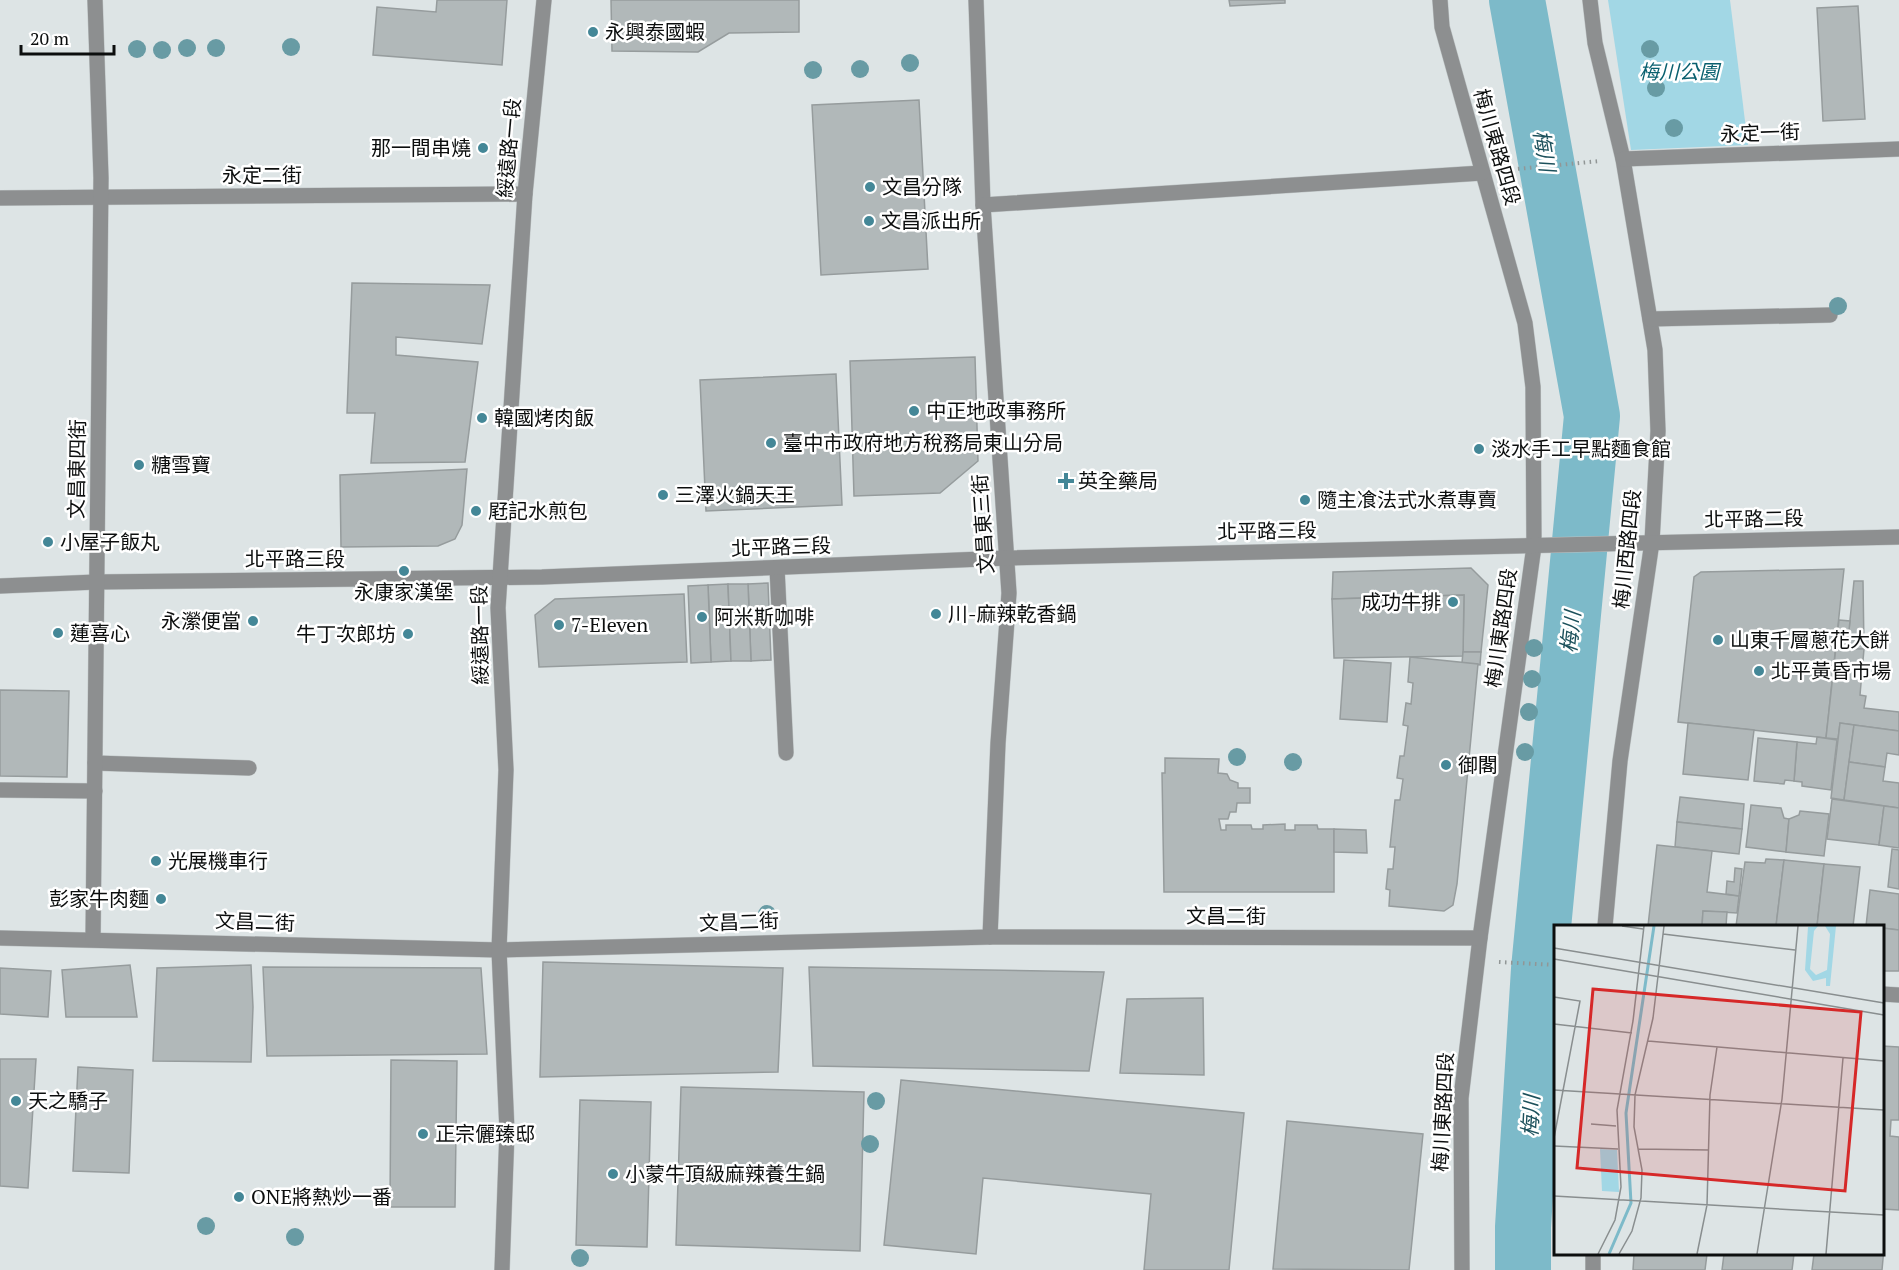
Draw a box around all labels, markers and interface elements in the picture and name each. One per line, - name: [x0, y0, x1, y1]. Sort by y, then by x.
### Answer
- scale bar: [21, 18, 114, 56]
- place label: 永興泰國蝦: [605, 18, 705, 45]
- marker: 永興泰國蝦: [586, 25, 600, 39]
- text: 20 m: [30, 26, 70, 50]
- park label: 梅川公園: [1639, 58, 1722, 85]
- street label: 梅川東路四段: [1468, 85, 1527, 208]
- street label: 綏遠路一段: [491, 97, 526, 199]
- street label: 永定一街: [1720, 118, 1800, 147]
- water label: 梅川: [1528, 128, 1563, 176]
- place label: 那一間串燒: [371, 134, 471, 161]
- marker: 那一間串燒: [476, 141, 490, 155]
- street label: 永定二街: [222, 161, 302, 188]
- place label: 文昌分隊: [882, 173, 962, 200]
- marker: 文昌分隊: [863, 180, 877, 194]
- place label: 文昌派出所: [881, 207, 981, 234]
- marker: 文昌派出所: [862, 214, 876, 228]
- place label: 中正地政事務所: [926, 397, 1066, 424]
- place label: 韓國烤肉飯: [494, 404, 594, 431]
- marker: 中正地政事務所: [907, 404, 921, 418]
- marker: 韓國烤肉飯: [475, 411, 489, 425]
- street label: 文昌東四街: [62, 419, 91, 519]
- place label: 臺中市政府地方稅務局東山分局: [783, 429, 1063, 456]
- place label: 淡水手工早點麵食館: [1491, 435, 1671, 462]
- marker: 臺中市政府地方稅務局東山分局: [764, 436, 778, 450]
- marker: 淡水手工早點麵食館: [1472, 442, 1486, 456]
- place label: 糖雪寶: [151, 451, 211, 478]
- marker: 糖雪寶: [132, 458, 146, 472]
- place label: 英全藥局: [1078, 467, 1158, 494]
- street label: 文昌東三街: [966, 473, 999, 575]
- marker: 英全藥局: [1059, 474, 1073, 488]
- place label: 三澤火鍋天王: [675, 481, 795, 508]
- place label: 隨主飡法式水煮專賣: [1317, 486, 1497, 513]
- marker: 三澤火鍋天王: [656, 488, 670, 502]
- street label: 梅川西路四段: [1607, 488, 1646, 610]
- marker: 隨主飡法式水煮專賣: [1298, 493, 1312, 507]
- place label: 屘記水煎包: [488, 497, 588, 524]
- marker: 屘記水煎包: [469, 504, 483, 518]
- street label: 北平路二段: [1704, 504, 1804, 533]
- street label: 北平路三段: [1217, 516, 1317, 545]
- place label: 小屋子飯丸: [60, 528, 160, 555]
- street label: 北平路三段: [731, 531, 831, 562]
- marker: 小屋子飯丸: [41, 535, 55, 549]
- street label: 北平路三段: [245, 545, 345, 572]
- marker: 永康家漢堡: [397, 564, 411, 578]
- street label: 梅川東路四段: [1479, 567, 1522, 689]
- place label: 永康家漢堡: [354, 578, 454, 605]
- street label: 綏遠路一段: [465, 585, 494, 685]
- place label: 成功牛排: [1361, 588, 1441, 615]
- marker: 成功牛排: [1446, 595, 1460, 609]
- place label: 川-麻辣乾香鍋: [948, 600, 1077, 627]
- place label: 阿米斯咖啡: [714, 603, 814, 630]
- place label: 永瀠便當: [161, 607, 241, 634]
- marker: 川-麻辣乾香鍋: [929, 607, 943, 621]
- water label: 梅川: [1554, 608, 1586, 654]
- marker: 阿米斯咖啡: [695, 610, 709, 624]
- place label: 7-Eleven: [571, 611, 648, 638]
- marker: 永瀠便當: [246, 614, 260, 628]
- marker: 7-Eleven: [552, 618, 566, 632]
- place label: 蓮喜心: [70, 619, 130, 646]
- place label: 牛丁次郎坊: [296, 620, 396, 647]
- marker: 蓮喜心: [51, 626, 65, 640]
- place label: 山東千層蔥花大餅: [1730, 626, 1890, 653]
- marker: 牛丁次郎坊: [401, 627, 415, 641]
- marker: 山東千層蔥花大餅: [1711, 633, 1725, 647]
- place label: 北平黃昏市場: [1771, 657, 1891, 684]
- marker: 北平黃昏市場: [1752, 664, 1766, 678]
- place label: 御閣: [1458, 751, 1498, 778]
- marker: 御閣: [1439, 758, 1453, 772]
- place label: 光展機車行: [168, 847, 268, 874]
- marker: 光展機車行: [149, 854, 163, 868]
- place label: 彭家牛肉麵: [49, 885, 149, 912]
- marker: 彭家牛肉麵: [154, 892, 168, 906]
- street label: 文昌二街: [1186, 902, 1266, 929]
- street label: 文昌二街: [215, 907, 295, 936]
- street label: 文昌二街: [699, 907, 779, 936]
- inset map: [1554, 925, 1884, 1255]
- street label: 梅川東路四段: [1426, 1051, 1459, 1173]
- place label: 天之驕子: [28, 1087, 108, 1114]
- water label: 梅川: [1515, 1092, 1545, 1138]
- marker: 天之驕子: [9, 1094, 23, 1108]
- place label: 正宗儷臻邸: [435, 1120, 535, 1147]
- marker: 正宗儷臻邸: [416, 1127, 430, 1141]
- place label: 小蒙牛頂級麻辣養生鍋: [625, 1160, 825, 1187]
- marker: 小蒙牛頂級麻辣養生鍋: [606, 1167, 620, 1181]
- place label: ONE將熱炒一番: [251, 1183, 392, 1210]
- marker: ONE將熱炒一番: [232, 1190, 246, 1204]

